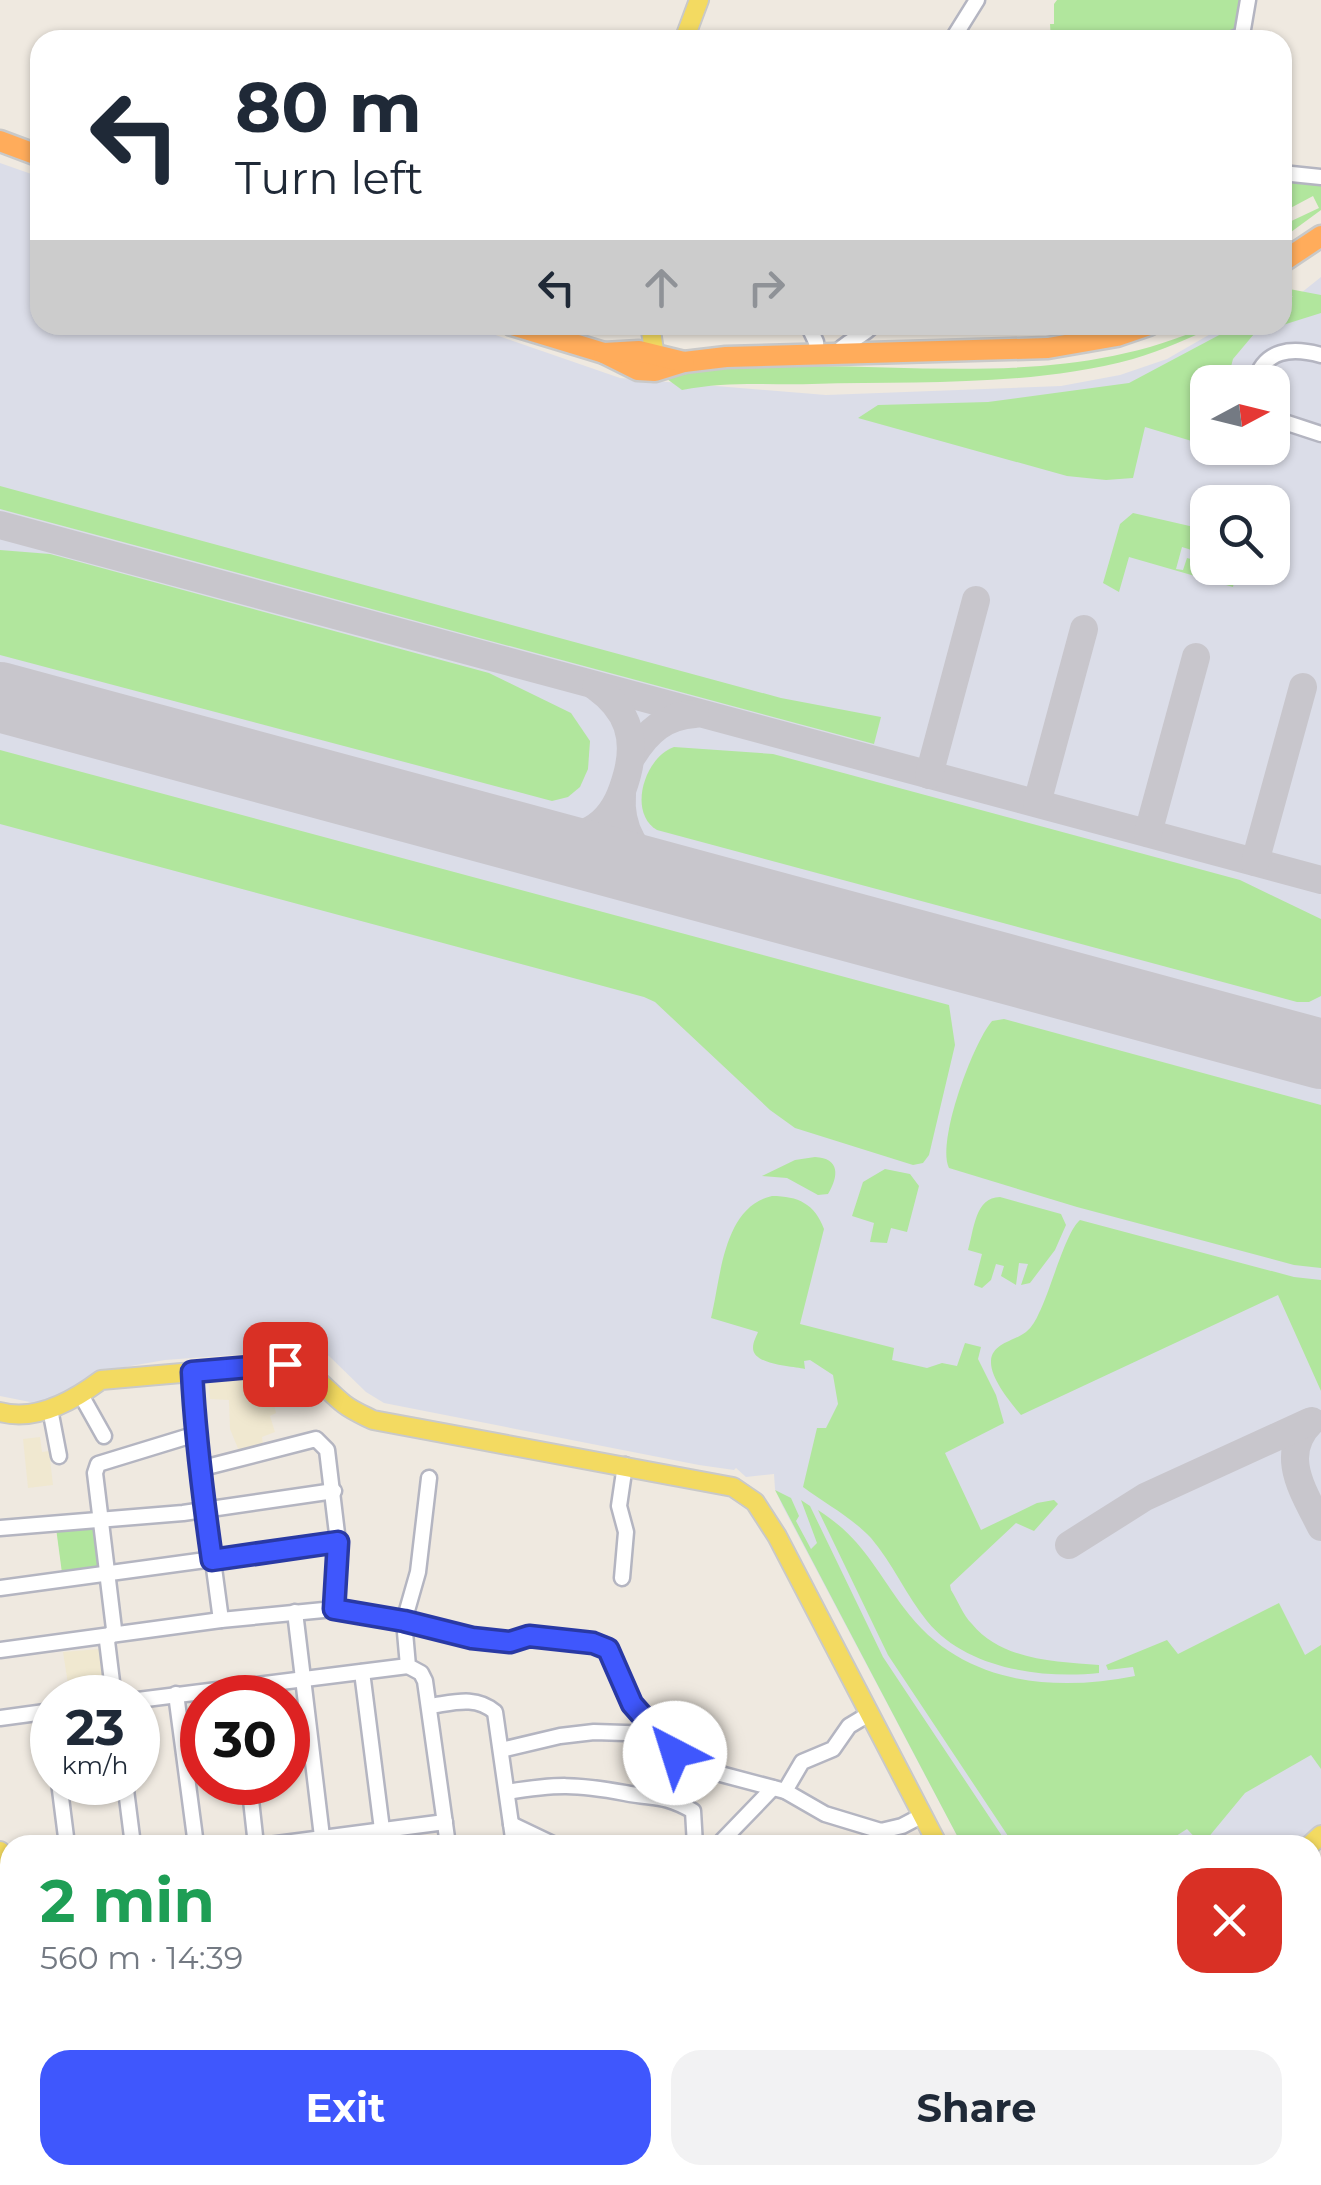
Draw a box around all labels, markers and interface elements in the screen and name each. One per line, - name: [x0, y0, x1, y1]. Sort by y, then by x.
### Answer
- text: 80 m: [235, 64, 422, 150]
- icon: left: [70, 70, 200, 200]
- text: Turn left: [235, 150, 423, 205]
- icon: left: [529, 260, 584, 315]
- icon: ahead: [634, 260, 689, 315]
- icon: right: [739, 260, 794, 315]
- north arrow: [1190, 365, 1290, 465]
- map controls: [1190, 365, 1290, 585]
- button: search: [1190, 485, 1290, 585]
- pin: [243, 1322, 328, 1407]
- icon: arrive: [258, 1337, 313, 1392]
- speed limit sign: 30: [180, 1675, 310, 1805]
- text: 23: [65, 1697, 125, 1758]
- position arrow: [623, 1701, 727, 1805]
- text: km/h: [62, 1750, 128, 1780]
- text: 2 min: [40, 1864, 215, 1937]
- button: close: [1177, 1868, 1282, 1973]
- text: 560 m · 14:39: [40, 1938, 243, 1977]
- button: Exit: [40, 2050, 651, 2165]
- button: Share: [671, 2050, 1282, 2165]

